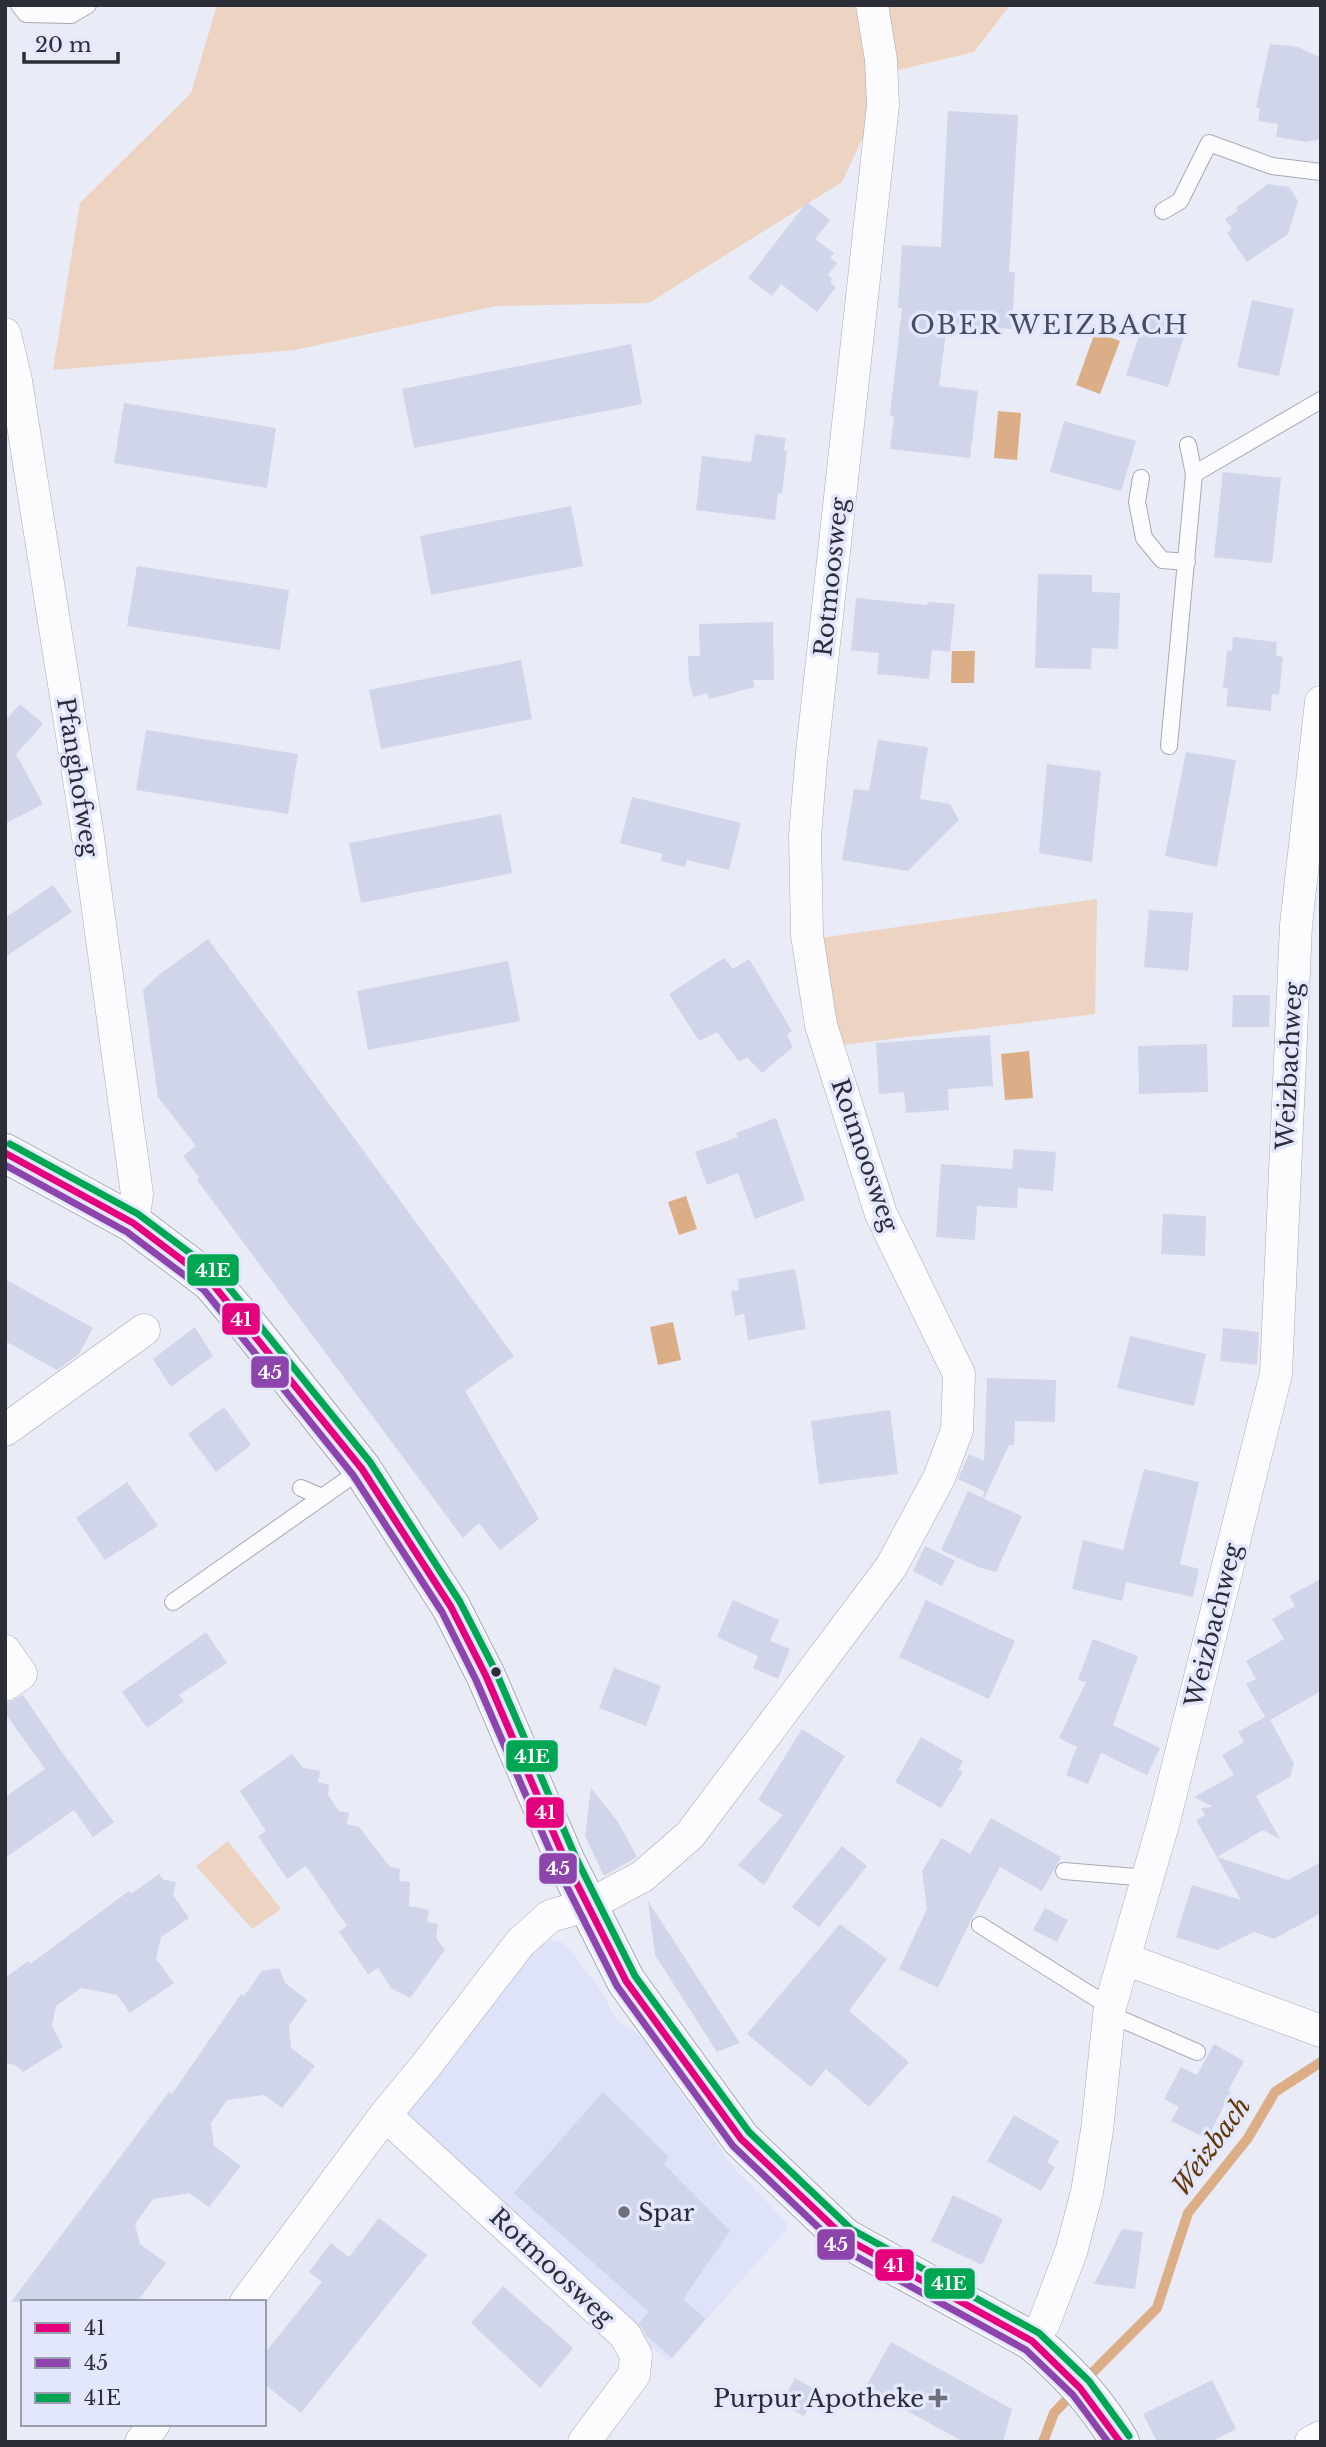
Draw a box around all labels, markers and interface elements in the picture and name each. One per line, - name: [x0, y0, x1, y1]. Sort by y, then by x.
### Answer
- scale bar: [24, 21, 119, 65]
- text: 20 m: [35, 32, 92, 58]
- district label: OBER WEIZBACH: [910, 309, 1190, 341]
- street label: Rotmoosweg: [808, 496, 854, 658]
- street label: Pfanghofweg: [51, 695, 105, 859]
- street label: Weizbachweg: [1270, 981, 1308, 1152]
- street label: Rotmoosweg: [825, 1075, 905, 1236]
- line badge: 41E: [186, 1253, 240, 1287]
- text: 41E: [195, 1259, 231, 1282]
- line badge: 41: [221, 1302, 261, 1336]
- text: 41: [231, 1308, 251, 1331]
- line badge: 45: [250, 1355, 290, 1389]
- text: 45: [258, 1361, 282, 1384]
- street label: Weizbachweg: [1178, 1540, 1248, 1711]
- unlabelled marker: [489, 1665, 503, 1679]
- line badge: 41E: [505, 1739, 559, 1773]
- text: 41E: [514, 1745, 550, 1768]
- line badge: 41: [525, 1796, 565, 1829]
- text: 41: [535, 1801, 555, 1824]
- line badge: 45: [538, 1852, 578, 1885]
- text: 45: [546, 1857, 570, 1880]
- water label: Weizbach: [1165, 2091, 1257, 2201]
- place label: Spar: [638, 2198, 695, 2227]
- street label: Rotmoosweg: [484, 2202, 621, 2332]
- marker: Spar: [616, 2204, 632, 2220]
- line badge: 45: [816, 2228, 856, 2261]
- text: 45: [824, 2233, 848, 2256]
- line badge: 41: [874, 2248, 915, 2282]
- text: 41: [884, 2254, 904, 2277]
- line badge: 41E: [923, 2267, 976, 2300]
- text: 41E: [931, 2272, 967, 2295]
- legend: [21, 2300, 266, 2426]
- text: 41: [84, 2315, 106, 2341]
- text: 45: [84, 2350, 108, 2376]
- place label: Purpur Apotheke: [713, 2384, 924, 2413]
- text: 41E: [84, 2385, 121, 2411]
- marker: Purpur Apotheke: [930, 2390, 946, 2406]

